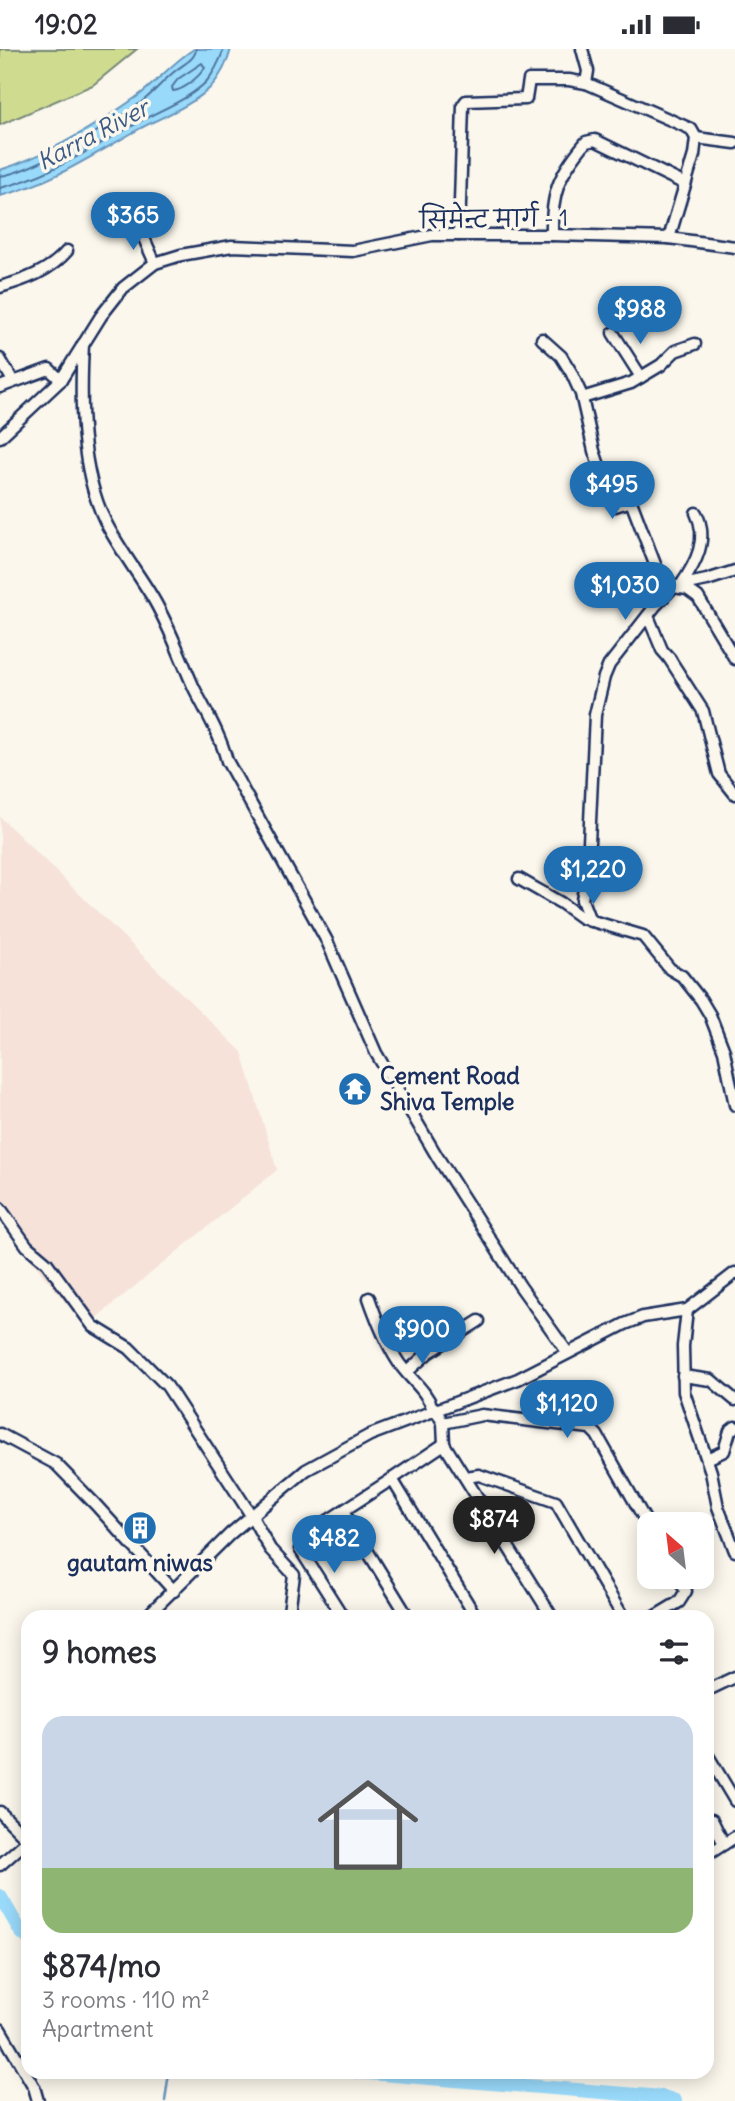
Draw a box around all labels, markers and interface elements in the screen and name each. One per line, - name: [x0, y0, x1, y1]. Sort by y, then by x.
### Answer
- text: 19:02: [35, 8, 98, 41]
- water label: Karra River: [32, 91, 156, 176]
- pin: $365: [92, 193, 174, 252]
- text: $365: [107, 200, 159, 229]
- street label: सिमेन्ट मार्ग - 1: [417, 200, 569, 234]
- pin: $988: [599, 287, 681, 346]
- text: $988: [614, 294, 666, 323]
- pin: $495: [571, 461, 653, 521]
- text: $495: [586, 469, 638, 498]
- pin: $1,030: [568, 563, 682, 622]
- text: $1,030: [590, 570, 660, 599]
- pin: $1,220: [536, 847, 650, 906]
- text: $1,220: [560, 854, 626, 883]
- place label: Cement Road Shiva Temple: [380, 1061, 520, 1116]
- temple icon: Cement Road Shiva Temple: [336, 1070, 374, 1108]
- pin: $900: [381, 1307, 463, 1366]
- text: $900: [394, 1314, 450, 1343]
- pin: $1,120: [510, 1381, 624, 1440]
- text: $1,120: [536, 1388, 598, 1417]
- pin: $874: [453, 1497, 535, 1556]
- text: $874: [469, 1504, 519, 1533]
- building icon: gautam niwas: [121, 1509, 159, 1547]
- north arrow: [637, 1512, 714, 1589]
- map controls: [637, 1512, 714, 1589]
- pin: $482: [293, 1515, 375, 1575]
- text: $482: [308, 1523, 360, 1552]
- place label: gautam niwas: [67, 1548, 213, 1577]
- text: 9 homes: [42, 1633, 157, 1671]
- icon: filters: [655, 1633, 693, 1671]
- icon: home: [305, 1762, 431, 1888]
- text: $874/mo: [42, 1947, 161, 1985]
- text: 3 rooms · 110 m²: [42, 1985, 210, 2014]
- text: Apartment: [42, 2014, 154, 2043]

